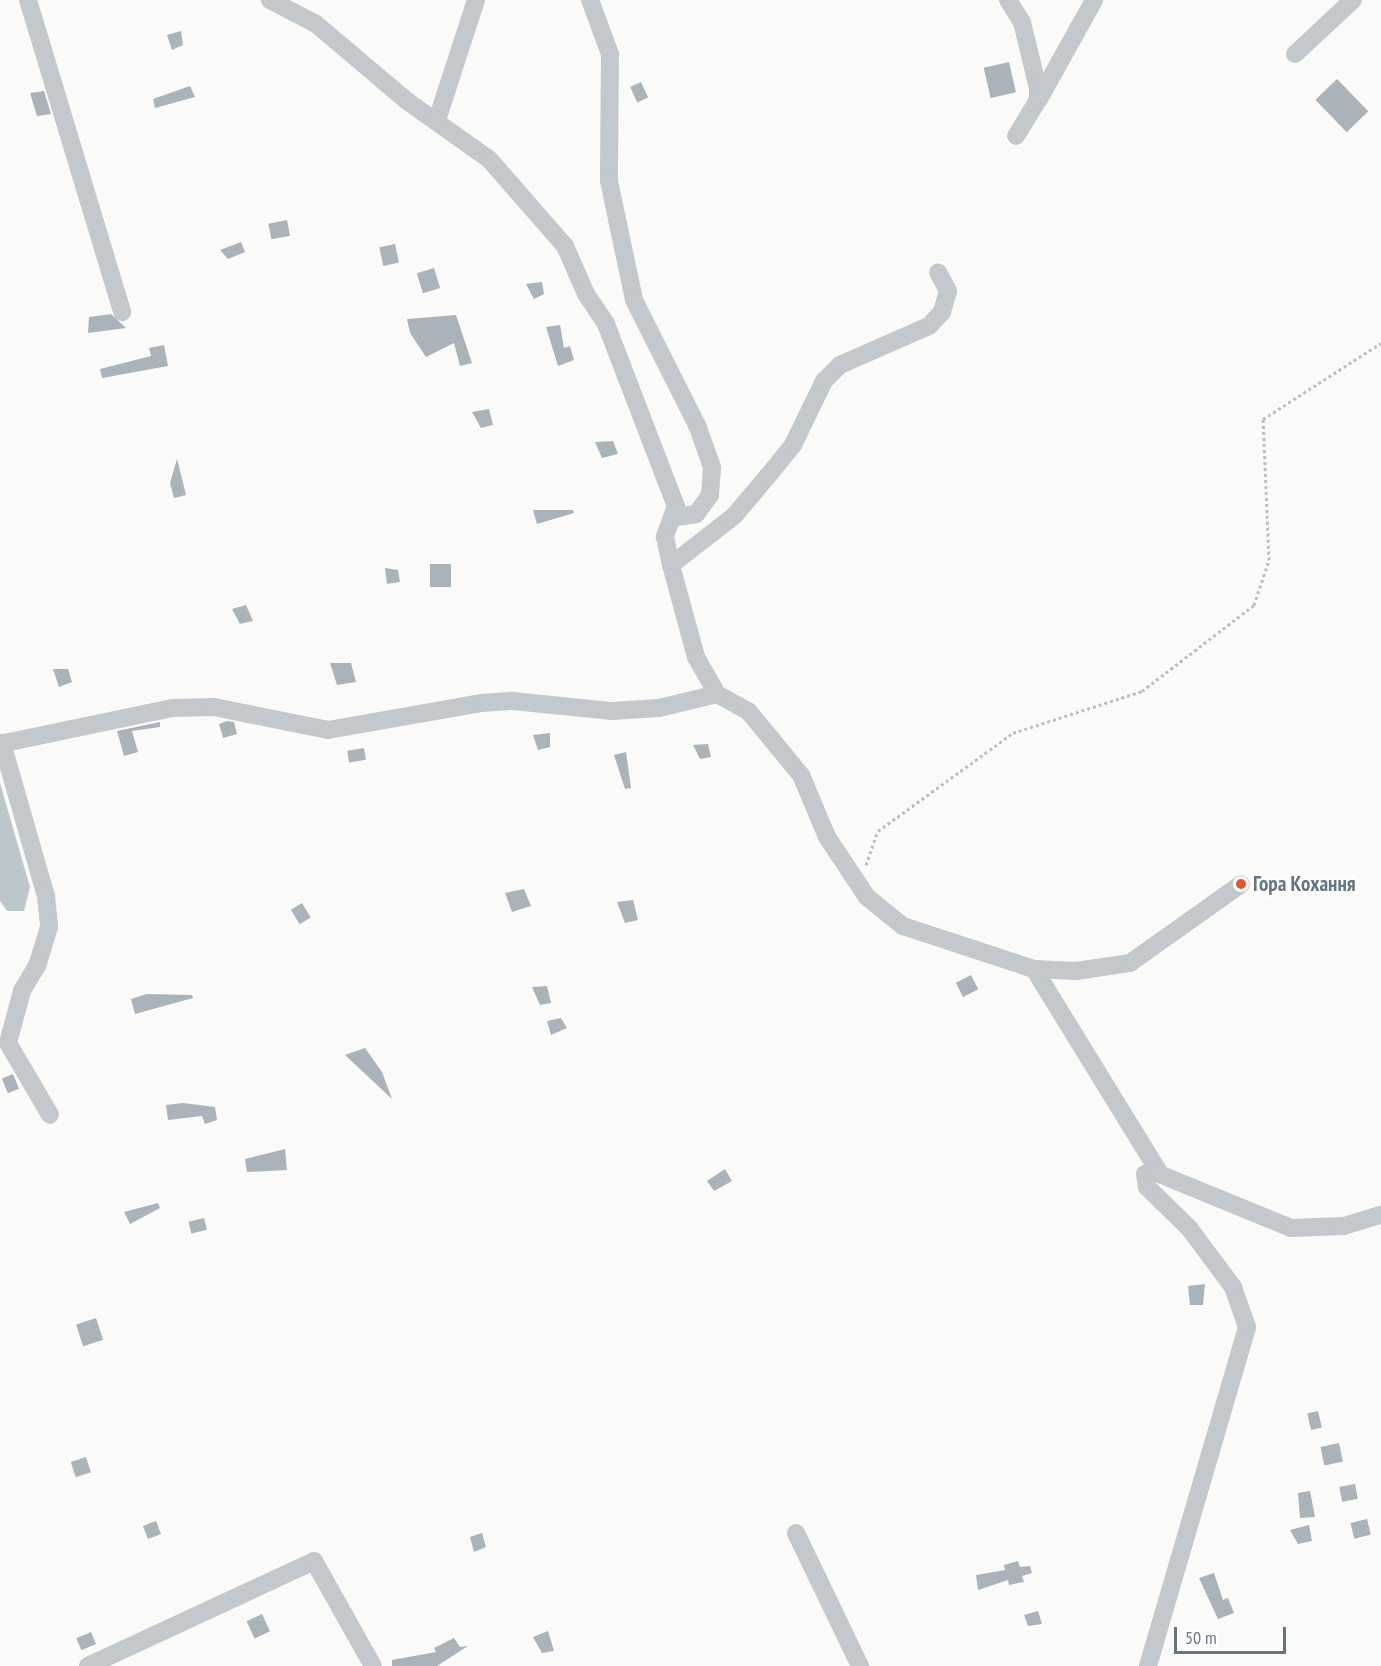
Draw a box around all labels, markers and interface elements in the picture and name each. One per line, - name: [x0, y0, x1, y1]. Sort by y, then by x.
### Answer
- place label: Гора Кохання: [1253, 871, 1356, 897]
- marker: Гора Кохання: [1234, 877, 1248, 891]
- scale bar: [1177, 1615, 1290, 1653]
- text: 50 m: [1185, 1626, 1217, 1649]

